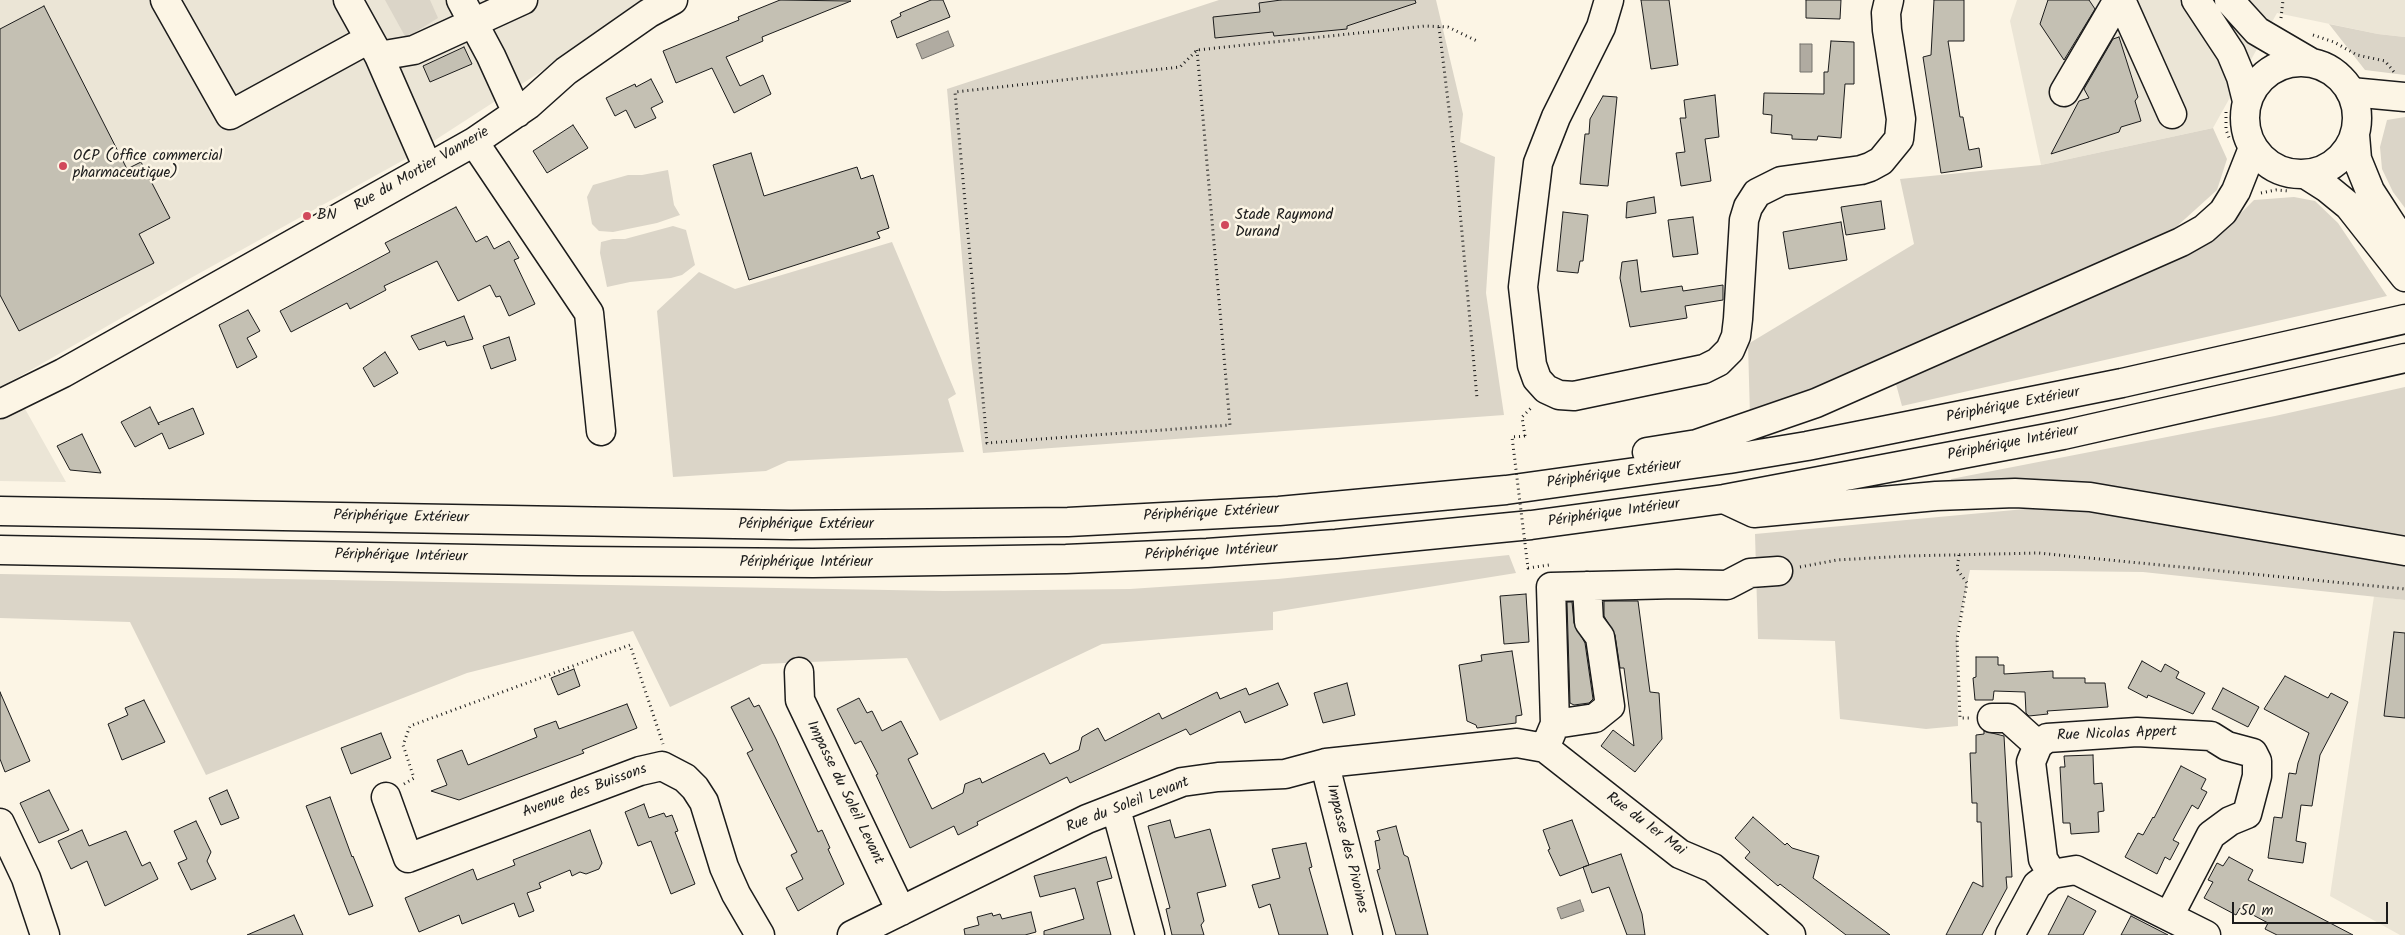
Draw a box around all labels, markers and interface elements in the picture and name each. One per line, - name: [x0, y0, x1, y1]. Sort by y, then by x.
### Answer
- street label: Rue du Mortier Vannerie: [351, 124, 493, 216]
- place label: OCP (office commercial pharmaceutique): [73, 148, 222, 183]
- marker: OCP (office commercial pharmaceutique): [57, 160, 69, 172]
- place label: BN: [317, 207, 337, 225]
- place label: Stade Raymond Durand: [1235, 207, 1333, 242]
- marker: BN: [301, 210, 313, 222]
- marker: Stade Raymond Durand: [1219, 219, 1231, 231]
- street label: Périphérique Extérieur: [1945, 384, 2081, 428]
- street label: Périphérique Intérieur: [1946, 422, 2080, 466]
- street label: Périphérique Extérieur: [1546, 457, 1682, 493]
- street label: Périphérique Intérieur: [1547, 496, 1681, 532]
- street label: Périphérique Extérieur: [1143, 501, 1279, 527]
- street label: Périphérique Extérieur: [333, 508, 469, 528]
- street label: Périphérique Extérieur: [738, 516, 874, 534]
- street label: Périphérique Intérieur: [1144, 541, 1278, 565]
- street label: Périphérique Intérieur: [334, 547, 468, 567]
- street label: Périphérique Intérieur: [739, 554, 873, 572]
- street label: Impasse du Soleil Levant: [801, 718, 887, 868]
- street label: Rue Nicolas Appert: [2057, 724, 2177, 746]
- street label: Avenue des Buissons: [520, 761, 650, 823]
- street label: Rue du Soleil Levant: [1064, 774, 1192, 838]
- street label: Impasse des Pivoines: [1321, 783, 1371, 915]
- street label: Rue du 1er Mai: [1602, 789, 1688, 861]
- scale bar: [2235, 892, 2391, 924]
- text: 50 m: [2240, 899, 2274, 923]

